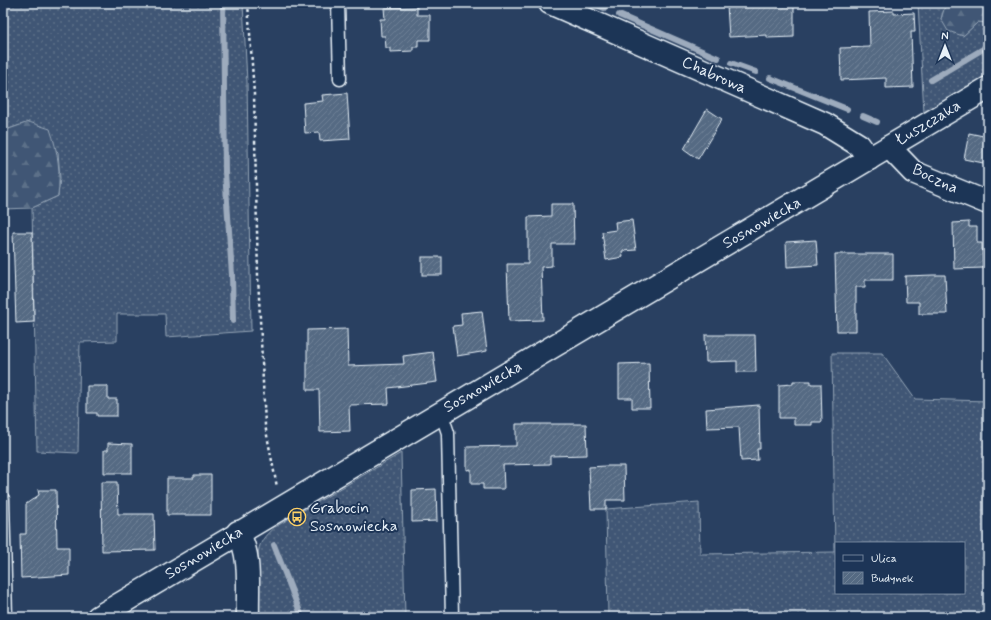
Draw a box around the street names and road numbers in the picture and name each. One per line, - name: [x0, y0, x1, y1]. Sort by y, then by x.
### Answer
- street label: Chabrowa: [678, 51, 750, 99]
- street label: Łuszczaka: [891, 95, 965, 151]
- street label: Boczna: [909, 159, 961, 199]
- street label: Sosnowiecka: [719, 192, 805, 254]
- street label: Sosnowiecka: [440, 356, 526, 418]
- street label: Sosnowiecka: [161, 521, 247, 585]

